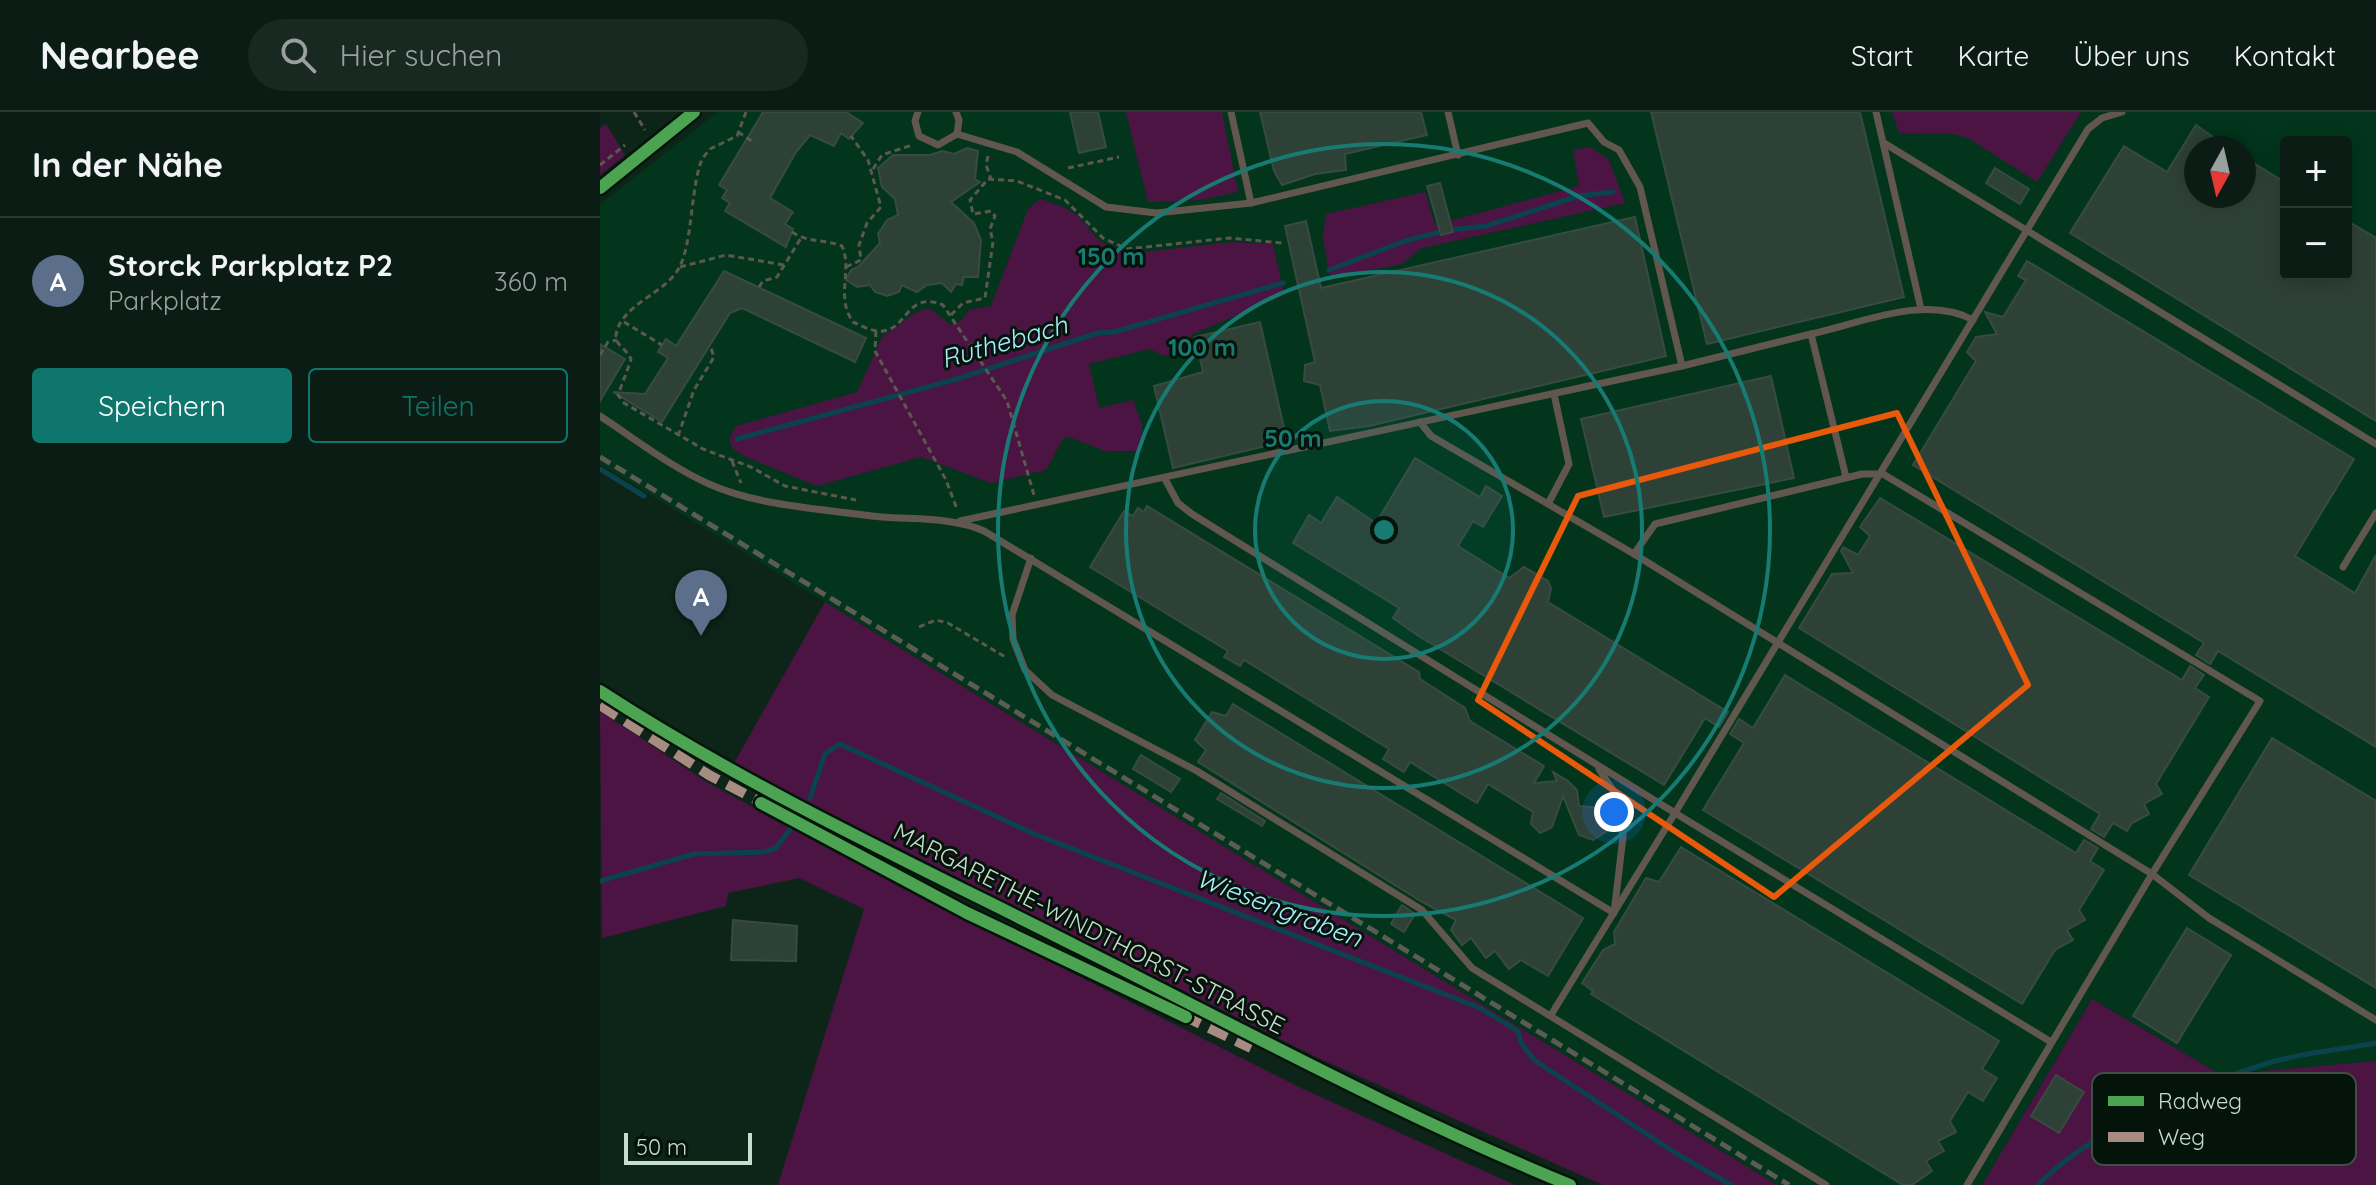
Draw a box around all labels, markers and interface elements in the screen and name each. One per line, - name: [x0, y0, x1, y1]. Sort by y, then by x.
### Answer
- search box: [248, 19, 808, 91]
- text: Nearbee: [40, 31, 200, 79]
- icon: search: [276, 33, 320, 77]
- text: Hier suchen: [340, 36, 502, 74]
- text: Start: [1851, 38, 1913, 73]
- text: Karte: [1957, 38, 2029, 73]
- text: Über uns: [2073, 38, 2190, 73]
- text: Kontakt: [2234, 38, 2336, 73]
- north arrow: [2184, 136, 2256, 208]
- map controls: [2280, 136, 2352, 280]
- button: +: [2280, 136, 2352, 208]
- text: In der Nähe: [32, 143, 223, 186]
- button: −: [2280, 208, 2352, 280]
- text: 150 m: [1078, 241, 1144, 271]
- text: Storck Parkplatz P2: [108, 246, 393, 284]
- text: A: [50, 265, 66, 298]
- text: 360 m: [494, 265, 568, 298]
- text: Parkplatz: [108, 284, 222, 317]
- water label: Ruthebach: [937, 307, 1072, 375]
- text: 100 m: [1168, 332, 1236, 362]
- button: Speichern: [32, 368, 292, 443]
- button: Teilen: [308, 368, 568, 443]
- text: 50 m: [1264, 423, 1322, 453]
- centre of rings: [1370, 516, 1398, 544]
- pin: A: [675, 570, 727, 636]
- your location: [1594, 792, 1634, 832]
- street label: MARGARETHE-WINDTHORST-STRASSE: [889, 816, 1290, 1040]
- water label: Wiesengraben: [1192, 861, 1367, 955]
- legend: [2092, 1073, 2356, 1165]
- text: Radweg: [2158, 1087, 2242, 1115]
- text: Weg: [2158, 1123, 2205, 1151]
- scale bar: [624, 1129, 752, 1165]
- text: 50 m: [636, 1133, 687, 1161]

